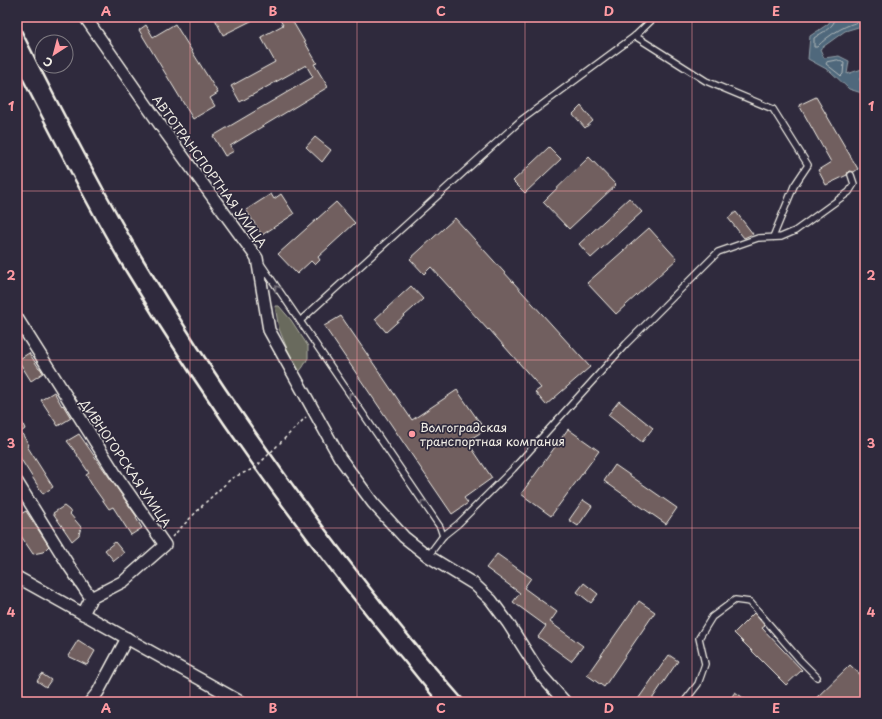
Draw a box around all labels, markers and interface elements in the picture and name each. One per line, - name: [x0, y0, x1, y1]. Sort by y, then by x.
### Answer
- text: A: [101, 1, 111, 20]
- text: B: [269, 1, 278, 20]
- text: C: [436, 1, 446, 20]
- text: D: [604, 1, 614, 20]
- text: E: [772, 1, 780, 20]
- north arrow: [34, 34, 74, 74]
- text: С: [39, 53, 56, 72]
- street label: АВТОТРАНСПОРТНАЯ УЛИЦА: [148, 91, 272, 251]
- text: 1: [8, 96, 14, 115]
- text: 1: [868, 96, 874, 115]
- text: 2: [6, 265, 16, 284]
- text: 2: [866, 265, 876, 284]
- one-way arrow: [275, 285, 282, 292]
- one-way arrow: [348, 392, 355, 399]
- street label: ДИВНОГОРСКАЯ УЛИЦА: [76, 394, 176, 531]
- place label: Волгоградская транспортная компания: [420, 418, 565, 450]
- marker: Волгоградская транспортная компания: [407, 429, 417, 439]
- text: 3: [7, 433, 16, 452]
- text: 3: [867, 433, 876, 452]
- one-way arrow: [421, 500, 428, 507]
- text: 4: [7, 602, 16, 621]
- text: 4: [867, 602, 876, 621]
- text: A: [101, 698, 111, 717]
- text: B: [269, 698, 278, 717]
- text: C: [436, 698, 446, 717]
- text: D: [604, 698, 614, 717]
- text: E: [772, 698, 780, 717]

